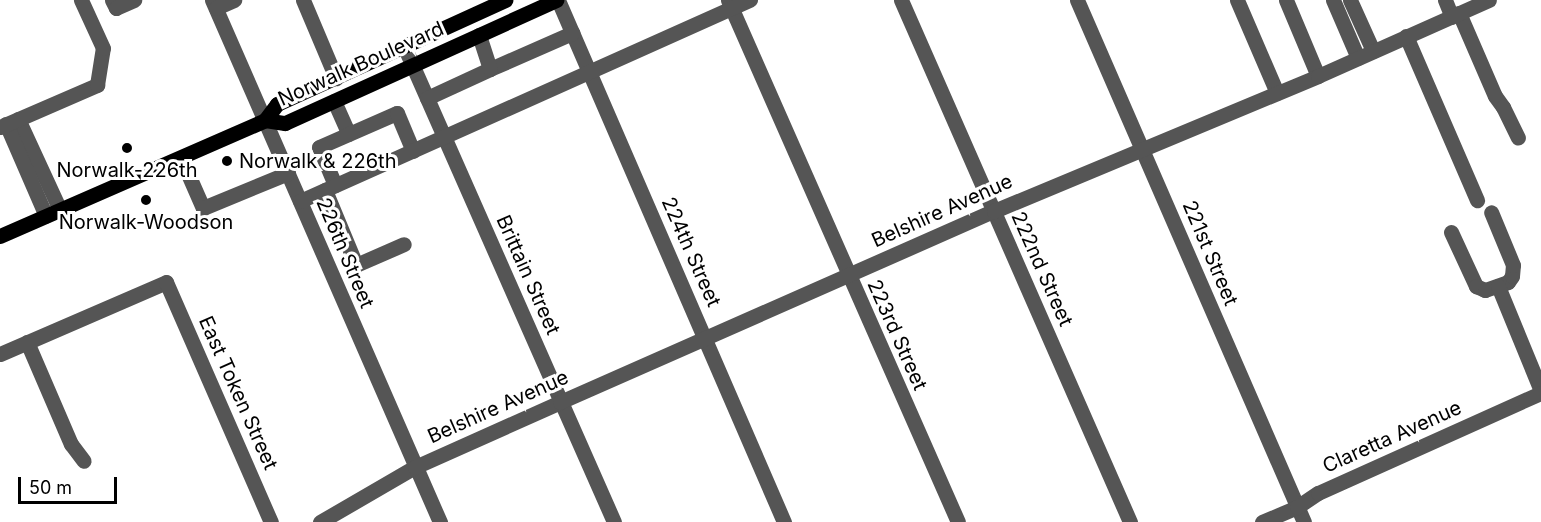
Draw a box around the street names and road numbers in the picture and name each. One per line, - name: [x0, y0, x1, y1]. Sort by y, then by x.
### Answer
- street label: Norwalk Boulevard: [275, 17, 447, 111]
- street label: Belshire Avenue: [868, 169, 1016, 253]
- street label: 224th Street: [656, 193, 726, 311]
- street label: 226th Street: [311, 194, 379, 312]
- street label: 221st Street: [1177, 197, 1243, 309]
- street label: 222nd Street: [1006, 208, 1078, 330]
- street label: Brittain Street: [491, 211, 565, 339]
- street label: 223rd Street: [862, 276, 932, 394]
- street label: East Token Street: [193, 313, 283, 473]
- street label: Belshire Avenue: [424, 365, 572, 449]
- street label: Claretta Avenue: [1319, 396, 1465, 478]

